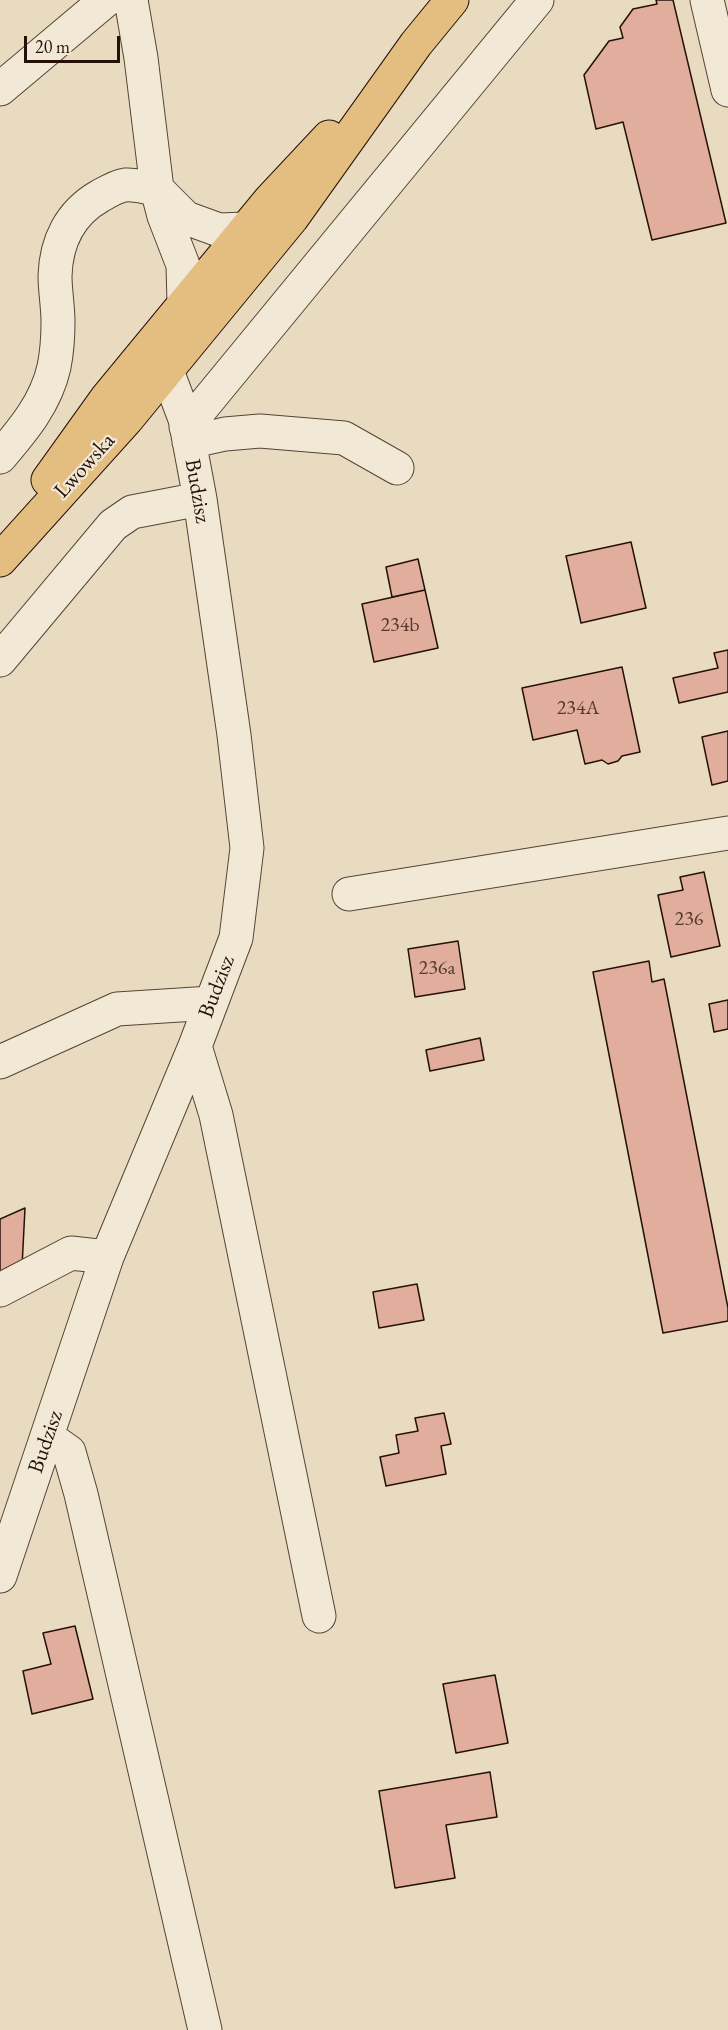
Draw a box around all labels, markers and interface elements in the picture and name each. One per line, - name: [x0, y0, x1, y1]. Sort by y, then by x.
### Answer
- scale bar: [27, 24, 123, 62]
- text: 20 m: [35, 35, 70, 58]
- street label: Lwowska: [49, 428, 121, 504]
- street label: Budzisz: [178, 457, 216, 525]
- house number: 234b: [380, 614, 420, 638]
- house number: 234A: [557, 697, 599, 721]
- house number: 236: [675, 908, 703, 932]
- street label: Budzisz: [193, 952, 241, 1022]
- house number: 236a: [419, 957, 455, 981]
- street label: Budzisz: [23, 1407, 69, 1477]

